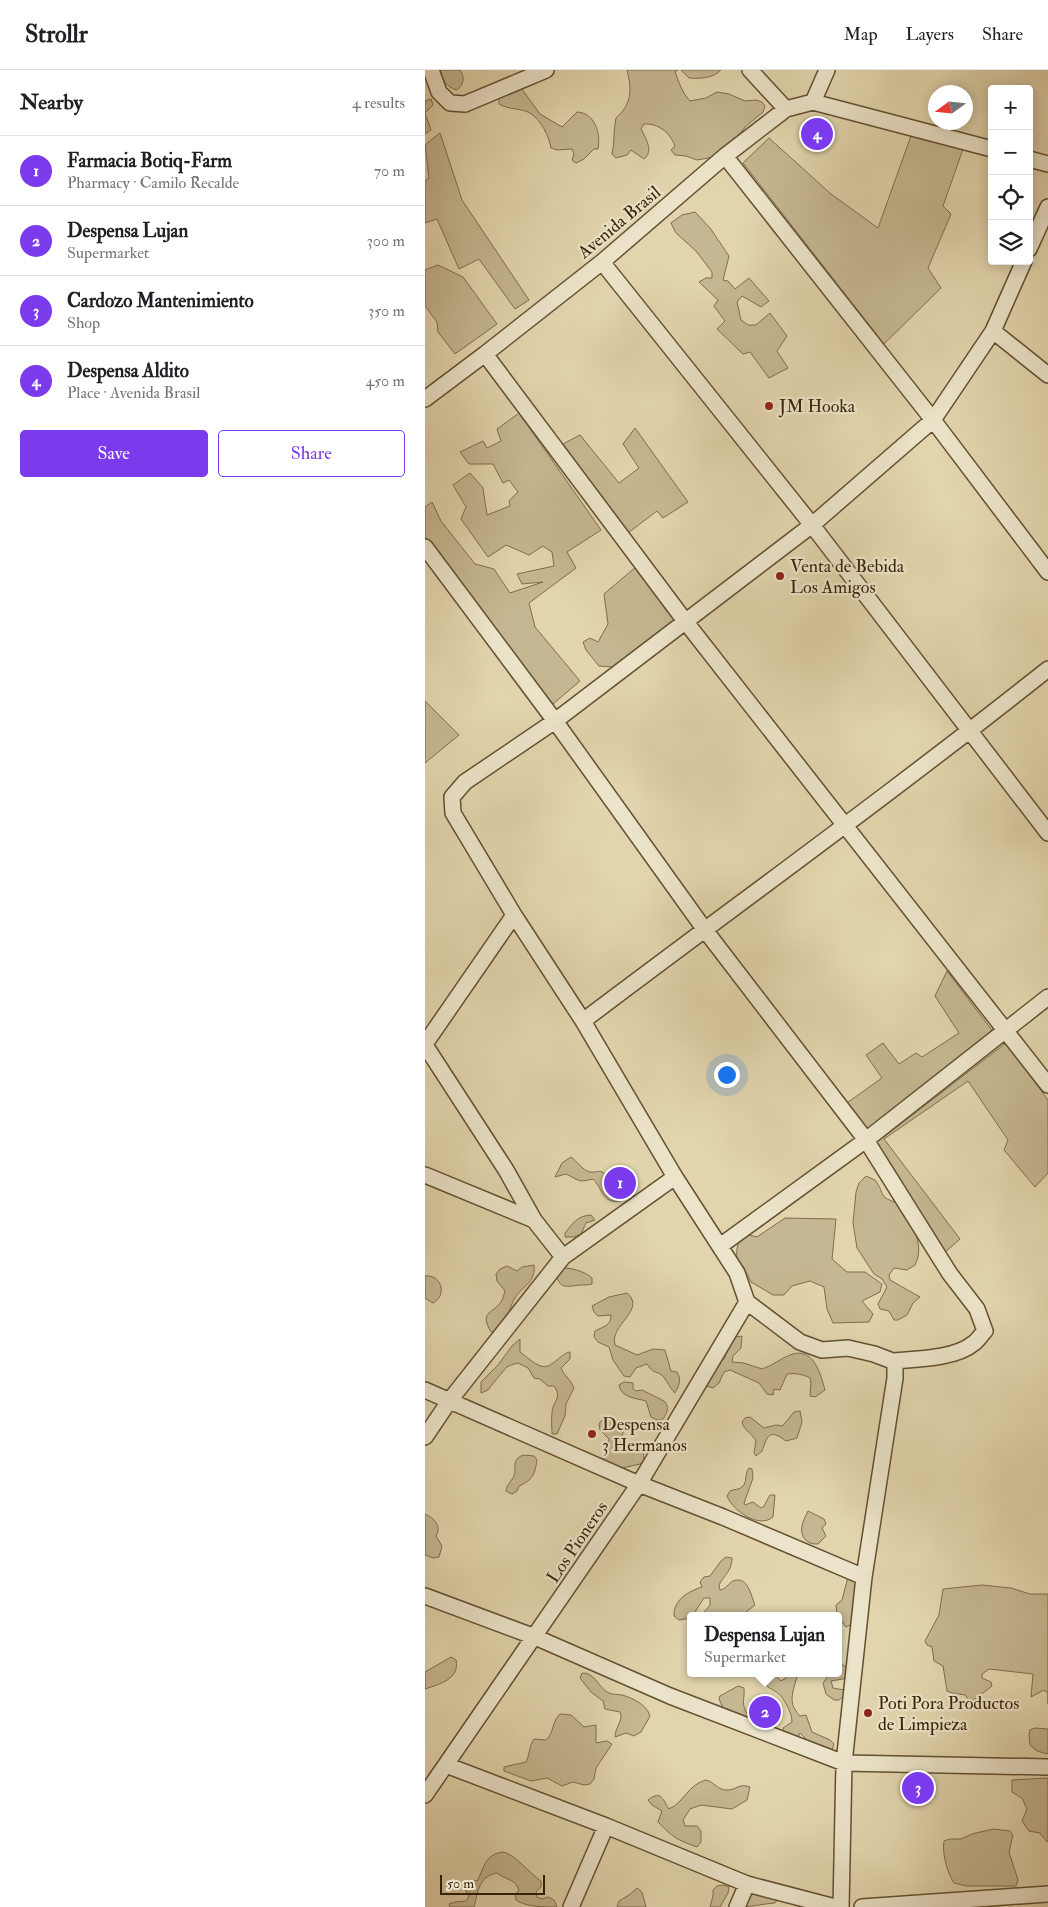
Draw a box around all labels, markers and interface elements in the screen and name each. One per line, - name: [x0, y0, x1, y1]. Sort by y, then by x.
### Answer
- text: Strollr: [25, 19, 88, 50]
- text: Map: [844, 23, 878, 46]
- text: Layers: [906, 23, 954, 46]
- text: Share: [982, 23, 1023, 46]
- north arrow: [928, 85, 973, 130]
- map controls: [988, 85, 1033, 265]
- button: +: [988, 85, 1033, 130]
- text: Nearby: [20, 89, 83, 116]
- text: 4 results: [352, 93, 405, 113]
- pin: 4: [801, 115, 833, 153]
- button: −: [988, 130, 1033, 175]
- text: Farmacia Botiq-Farm: [67, 149, 232, 173]
- text: 1: [33, 161, 39, 181]
- text: 70 m: [374, 161, 405, 181]
- text: Pharmacy · Camilo Recalde: [67, 173, 239, 193]
- button: locate: [988, 175, 1033, 220]
- street label: Avenida Brasil: [572, 181, 666, 264]
- text: Despensa Lujan: [67, 219, 188, 243]
- button: layers: [988, 220, 1033, 265]
- text: 2: [32, 231, 40, 251]
- text: 300 m: [367, 231, 405, 251]
- text: Supermarket: [67, 243, 149, 263]
- text: Cardozo Mantenimiento: [67, 289, 254, 313]
- text: 3: [33, 301, 39, 321]
- text: 350 m: [368, 301, 405, 321]
- text: Shop: [67, 313, 100, 333]
- text: Despensa Aldito: [67, 359, 189, 383]
- text: 4: [32, 371, 40, 391]
- text: 450 m: [366, 371, 405, 391]
- text: Place · Avenida Brasil: [67, 383, 200, 403]
- place label: JM Hooka: [778, 395, 856, 418]
- marker: JM Hooka: [763, 400, 775, 412]
- button: Save: [20, 430, 208, 477]
- button: Share: [218, 430, 405, 477]
- place label: Venta de Bebida Los Amigos: [790, 555, 905, 599]
- marker: Venta de Bebida Los Amigos: [774, 570, 786, 582]
- your location: [714, 1062, 740, 1088]
- pin: 1: [604, 1164, 636, 1202]
- place label: Despensa 3 Hermanos: [602, 1413, 687, 1457]
- marker: Despensa 3 Hermanos: [586, 1428, 598, 1440]
- street label: Los Pioneros: [542, 1497, 613, 1588]
- popup: [687, 1612, 842, 1677]
- text: Despensa Lujan: [704, 1623, 825, 1647]
- text: Supermarket: [704, 1647, 786, 1667]
- place label: Poti Pora Productos de Limpieza: [878, 1692, 1019, 1736]
- pin: 2: [749, 1693, 781, 1731]
- marker: Poti Pora Productos de Limpieza: [862, 1707, 874, 1719]
- pin: 3: [902, 1769, 934, 1807]
- scale bar: [440, 1872, 545, 1895]
- text: 50 m: [447, 1875, 474, 1892]

